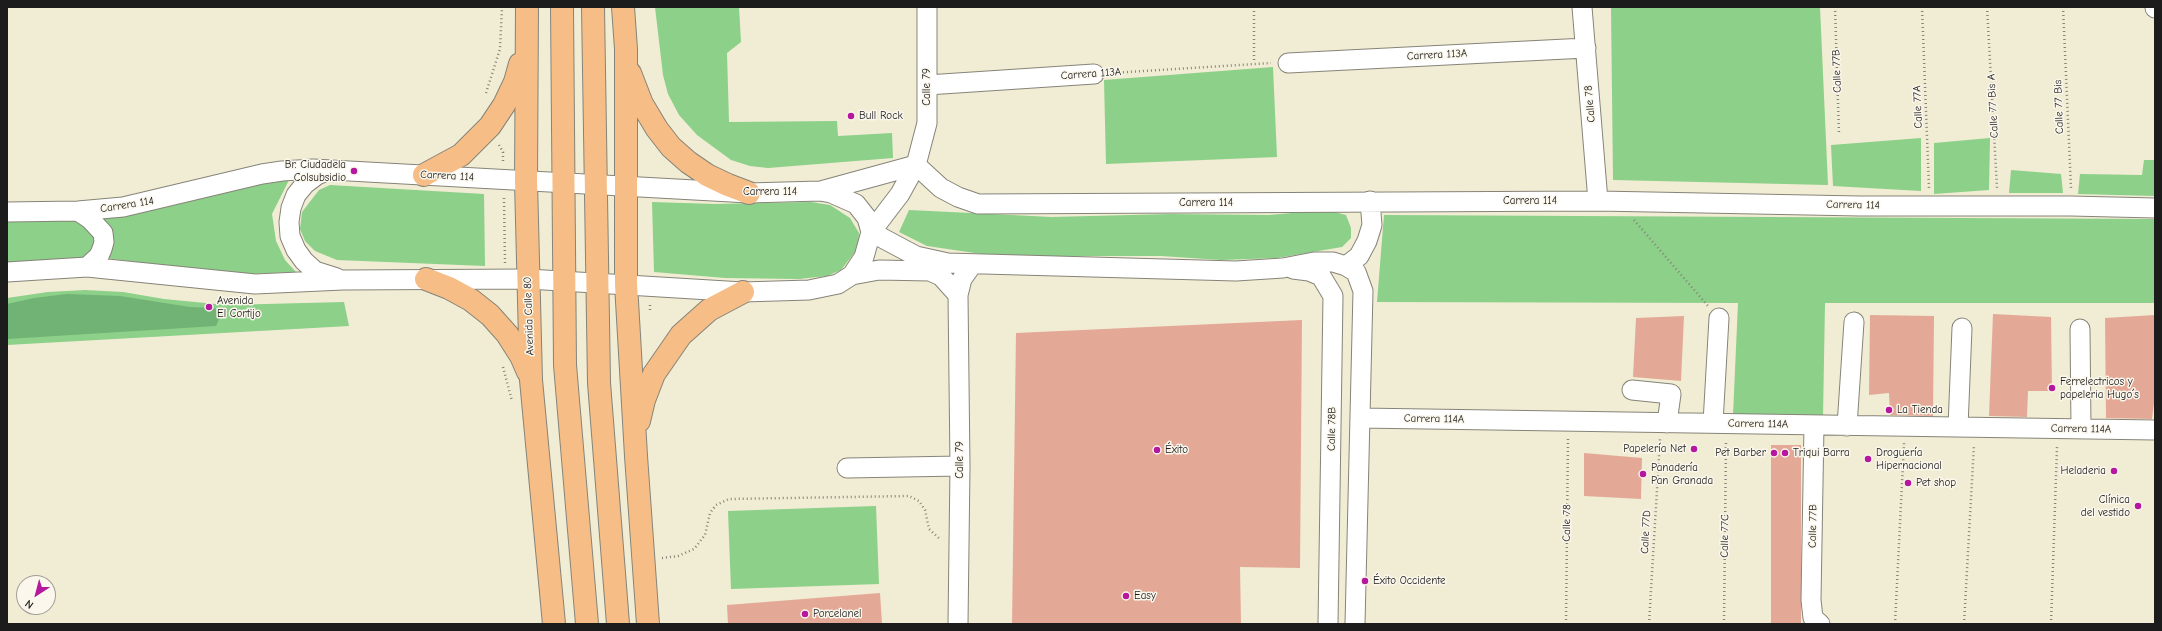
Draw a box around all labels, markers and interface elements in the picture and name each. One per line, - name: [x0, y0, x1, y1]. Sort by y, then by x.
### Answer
- street label: Carrera 113A: [1406, 47, 1468, 63]
- street label: Calle 77B: [1830, 49, 1844, 93]
- street label: Carrera 113A: [1060, 65, 1122, 83]
- street label: Calle 79: [920, 68, 934, 106]
- street label: Calle 77 Bis A: [1985, 73, 2001, 139]
- street label: Calle 77 Bis: [2051, 80, 2067, 134]
- street label: Calle 78: [1582, 85, 1598, 123]
- street label: Calle 77A: [1911, 85, 1925, 129]
- place label: Bull Rock: [859, 109, 903, 123]
- marker: Bull Rock: [846, 111, 856, 121]
- place label: Br. Ciudadela Colsubsidio: [285, 158, 346, 184]
- marker: Br. Ciudadela Colsubsidio: [349, 166, 359, 176]
- street label: Carrera 114: [420, 168, 474, 184]
- street label: Carrera 114: [743, 185, 797, 199]
- street label: Carrera 114: [99, 194, 155, 216]
- street label: Carrera 114: [1503, 194, 1557, 208]
- street label: Carrera 114: [1179, 196, 1233, 210]
- street label: Carrera 114: [1826, 198, 1880, 212]
- street label: Avenida Calle 80: [521, 276, 537, 356]
- place label: Avenida El Cortijo: [217, 294, 261, 320]
- marker: Avenida El Cortijo: [204, 302, 214, 312]
- place label: Ferrelectricos y papeleria Hugo´s: [2060, 375, 2139, 401]
- marker: Ferrelectricos y papeleria Hugo´s: [2047, 383, 2057, 393]
- place label: La Tienda: [1897, 403, 1943, 417]
- marker: La Tienda: [1884, 405, 1894, 415]
- street label: Calle 78B: [1325, 407, 1339, 451]
- street label: Carrera 114A: [1404, 412, 1464, 426]
- street label: Carrera 114A: [1728, 417, 1788, 431]
- street label: Carrera 114A: [2051, 422, 2111, 436]
- street label: Calle 79: [953, 441, 967, 479]
- place label: Papelería Net: [1623, 442, 1686, 456]
- place label: Éxito: [1165, 443, 1188, 457]
- marker: Papelería Net: [1689, 444, 1699, 454]
- marker: Éxito: [1152, 445, 1162, 455]
- place label: Pet Barber: [1715, 446, 1766, 460]
- place label: Triqui Barra: [1793, 446, 1850, 460]
- place label: Droguería Hipernacional: [1876, 446, 1942, 472]
- marker: Pet Barber: [1769, 448, 1779, 458]
- marker: Triqui Barra: [1780, 448, 1790, 458]
- marker: Droguería Hipernacional: [1863, 454, 1873, 464]
- place label: Panadería Pan Granada: [1651, 461, 1713, 487]
- place label: Heladeria: [2061, 464, 2106, 478]
- marker: Heladeria: [2109, 466, 2119, 476]
- marker: Panadería Pan Granada: [1638, 469, 1648, 479]
- place label: Pet shop: [1916, 476, 1956, 490]
- marker: Pet shop: [1903, 478, 1913, 488]
- place label: Clínica del vestido: [2081, 493, 2130, 519]
- marker: Clínica del vestido: [2133, 501, 2143, 511]
- street label: Calle 78: [1560, 504, 1574, 542]
- street label: Calle 77B: [1806, 504, 1820, 548]
- street label: Calle 77D: [1638, 510, 1654, 554]
- street label: Calle 77C: [1718, 514, 1732, 558]
- place label: Éxito Occidente: [1373, 574, 1446, 588]
- north arrow: [16, 575, 56, 615]
- marker: Éxito Occidente: [1360, 576, 1370, 586]
- place label: Easy: [1134, 589, 1156, 603]
- marker: Easy: [1121, 591, 1131, 601]
- text: N: [23, 597, 36, 612]
- place label: Porcelanel: [813, 607, 861, 621]
- marker: Porcelanel: [800, 609, 810, 619]

